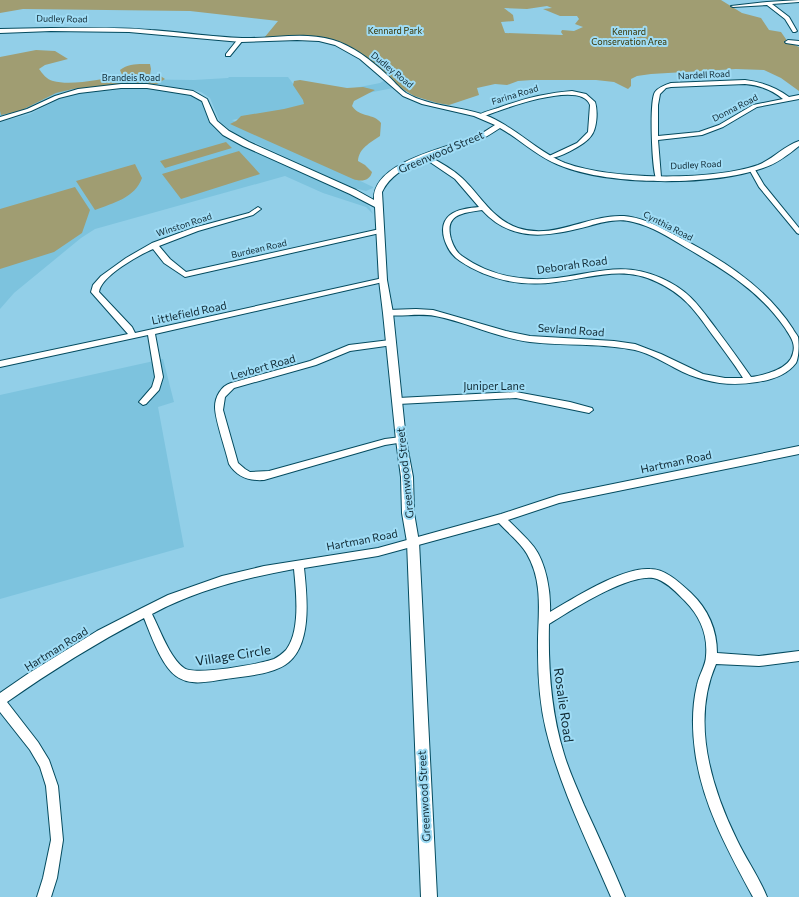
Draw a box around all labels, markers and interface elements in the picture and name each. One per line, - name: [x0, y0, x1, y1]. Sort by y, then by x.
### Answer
- street label: Dudley Road: [36, 13, 88, 24]
- park label: Kennard Park: [368, 25, 422, 36]
- park label: Kennard Conservation Area: [591, 26, 667, 47]
- street label: Dudley Road: [369, 49, 416, 90]
- street label: Nardell Road: [678, 68, 730, 81]
- street label: Brandeis Road: [102, 72, 160, 83]
- street label: Farina Road: [490, 82, 540, 107]
- street label: Donna Road: [710, 91, 759, 124]
- street label: Greenwood Street: [396, 128, 486, 175]
- street label: Dudley Road: [670, 158, 722, 171]
- street label: Cynthia Road: [641, 208, 695, 243]
- street label: Winston Road: [155, 210, 213, 239]
- street label: Burdean Road: [230, 237, 288, 260]
- street label: Deborah Road: [536, 253, 608, 276]
- street label: Littlefield Road: [150, 298, 228, 327]
- street label: Sevland Road: [537, 321, 605, 338]
- street label: Levbert Road: [229, 351, 297, 382]
- street label: Juniper Lane: [463, 379, 525, 393]
- street label: Greenwood Street: [393, 426, 416, 519]
- street label: Hartman Road: [639, 448, 713, 475]
- street label: Hartman Road: [325, 526, 399, 553]
- street label: Hartman Road: [22, 624, 90, 673]
- street label: Village Circle: [194, 641, 272, 669]
- street label: Rosalie Road: [551, 667, 577, 743]
- street label: Greenwood Street: [415, 750, 432, 842]

